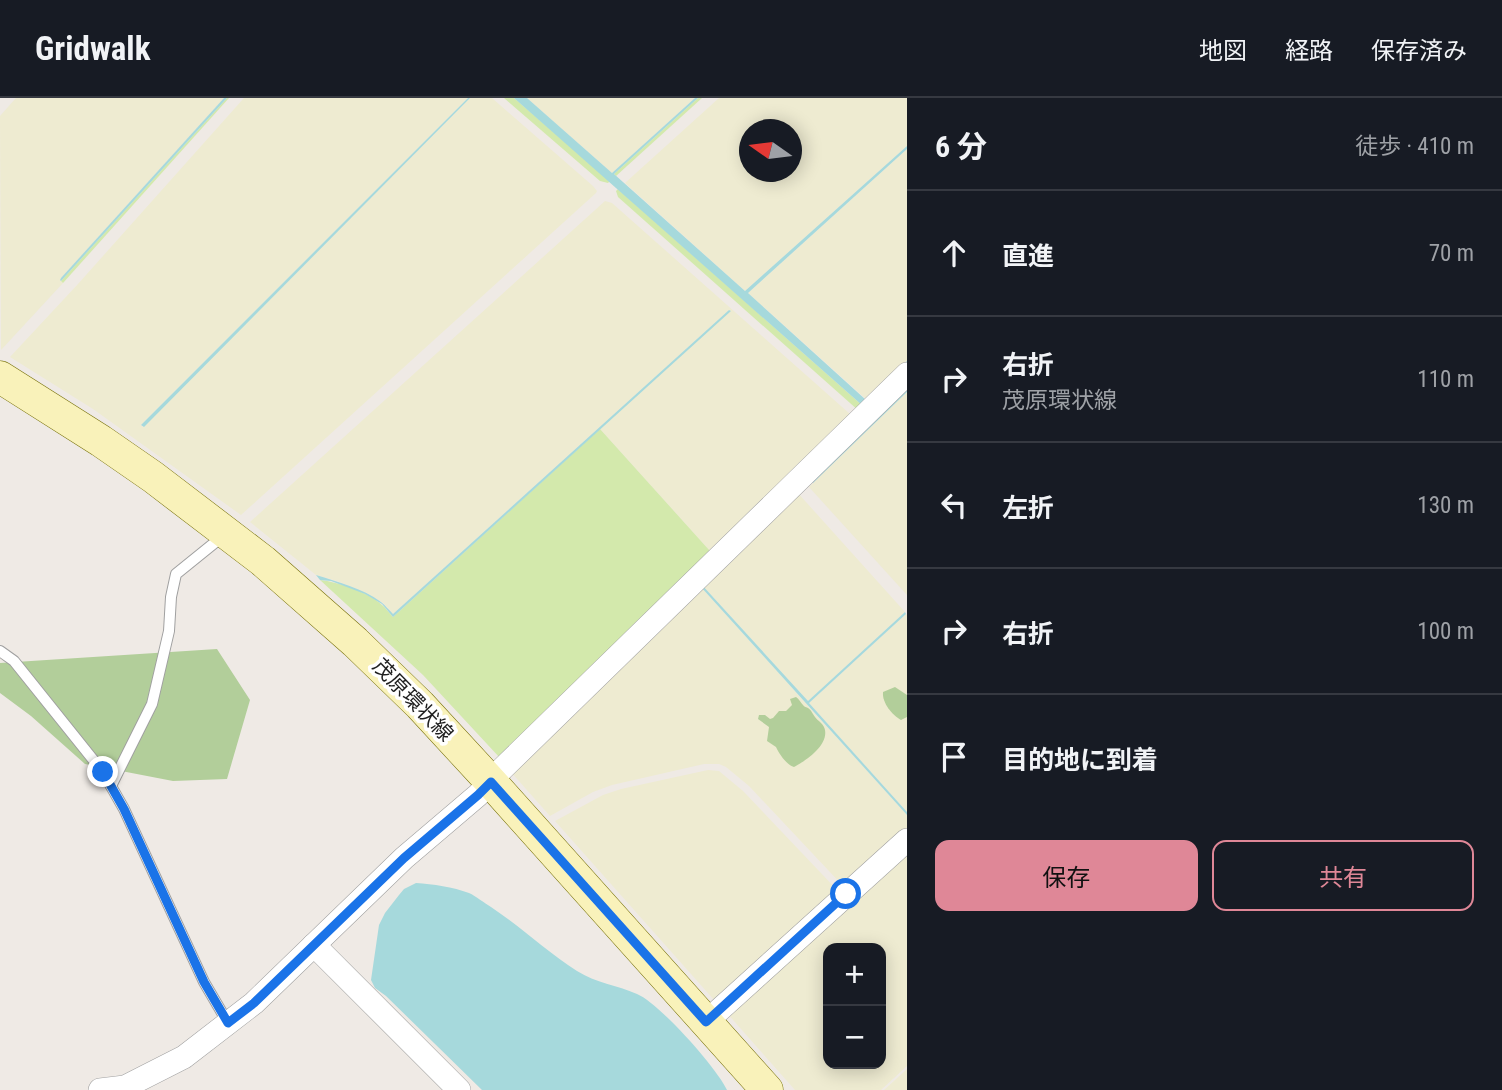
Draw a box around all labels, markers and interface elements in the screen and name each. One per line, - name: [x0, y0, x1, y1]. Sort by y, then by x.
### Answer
- text: Gridwalk: [35, 29, 150, 68]
- text: 地図: [1199, 37, 1247, 65]
- text: 経路: [1285, 37, 1333, 65]
- text: 保存済み: [1371, 37, 1467, 65]
- north arrow: [739, 119, 802, 182]
- text: 6 分: [935, 129, 987, 164]
- text: 徒歩 · 410 m: [1355, 133, 1474, 160]
- icon: ahead: [935, 234, 973, 272]
- text: 70 m: [1429, 240, 1474, 267]
- text: 直進: [1002, 241, 1054, 271]
- text: 右折: [1002, 350, 1054, 380]
- icon: right: [935, 360, 973, 398]
- text: 110 m: [1417, 366, 1474, 393]
- text: 茂原環状線: [1002, 387, 1117, 414]
- icon: left: [935, 486, 973, 524]
- text: 130 m: [1417, 492, 1474, 519]
- text: 左折: [1002, 493, 1054, 523]
- icon: right: [935, 612, 973, 650]
- text: 100 m: [1417, 618, 1474, 645]
- text: 右折: [1002, 619, 1054, 649]
- street label: 茂原環状線: [368, 654, 458, 746]
- icon: arrive: [935, 738, 973, 776]
- text: 目的地に到着: [1002, 745, 1158, 775]
- route end: [87, 756, 118, 787]
- button: 保存: [935, 840, 1198, 911]
- button: 共有: [1212, 840, 1474, 911]
- route start: [830, 878, 861, 909]
- map controls: [823, 943, 886, 1069]
- button: +: [823, 943, 886, 1006]
- button: −: [823, 1006, 886, 1069]

